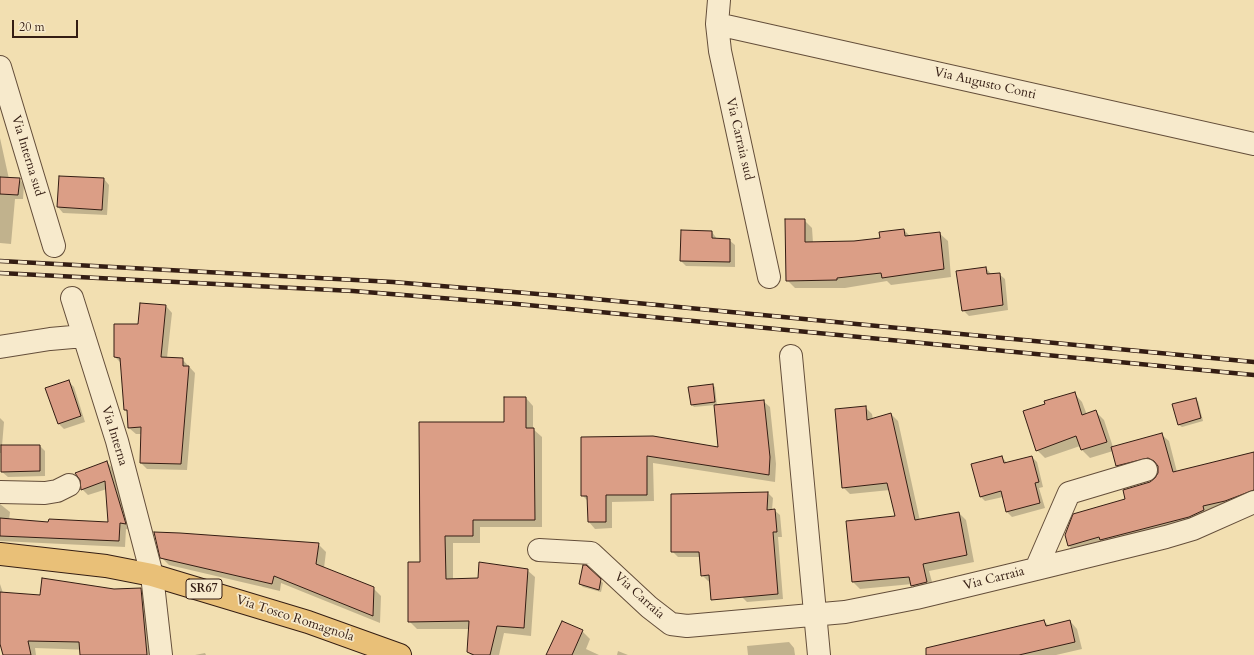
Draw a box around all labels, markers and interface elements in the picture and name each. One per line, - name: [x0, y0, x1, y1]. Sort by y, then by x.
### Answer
- scale bar: [14, 12, 80, 38]
- text: 20 m: [19, 19, 45, 35]
- street label: Via Augusto Conti: [932, 65, 1038, 103]
- street label: Via Carraia sud: [722, 96, 756, 182]
- street label: Via Interna sud: [7, 114, 47, 198]
- street label: Via Interna: [97, 404, 131, 468]
- street label: Via Carraia: [962, 564, 1026, 594]
- street label: Via Carraia: [611, 569, 667, 623]
- road number: SR67: [186, 579, 222, 599]
- street label: Via Tosco Romagnola: [234, 593, 356, 645]

